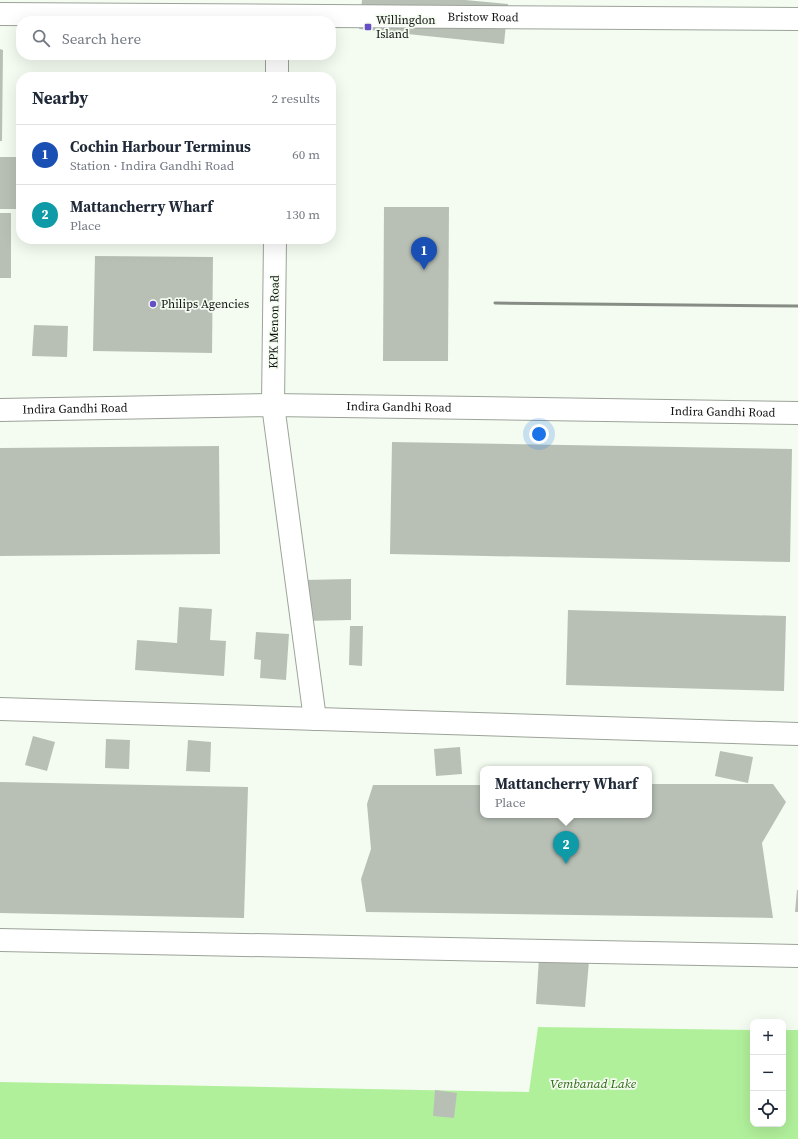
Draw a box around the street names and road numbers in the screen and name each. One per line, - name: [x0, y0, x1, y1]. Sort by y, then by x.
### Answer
- street label: Bristow Road: [447, 9, 519, 25]
- street label: KPK Menon Road: [265, 275, 283, 369]
- street label: Indira Gandhi Road: [346, 398, 452, 416]
- street label: Indira Gandhi Road: [22, 400, 128, 418]
- street label: Indira Gandhi Road: [670, 403, 776, 421]

